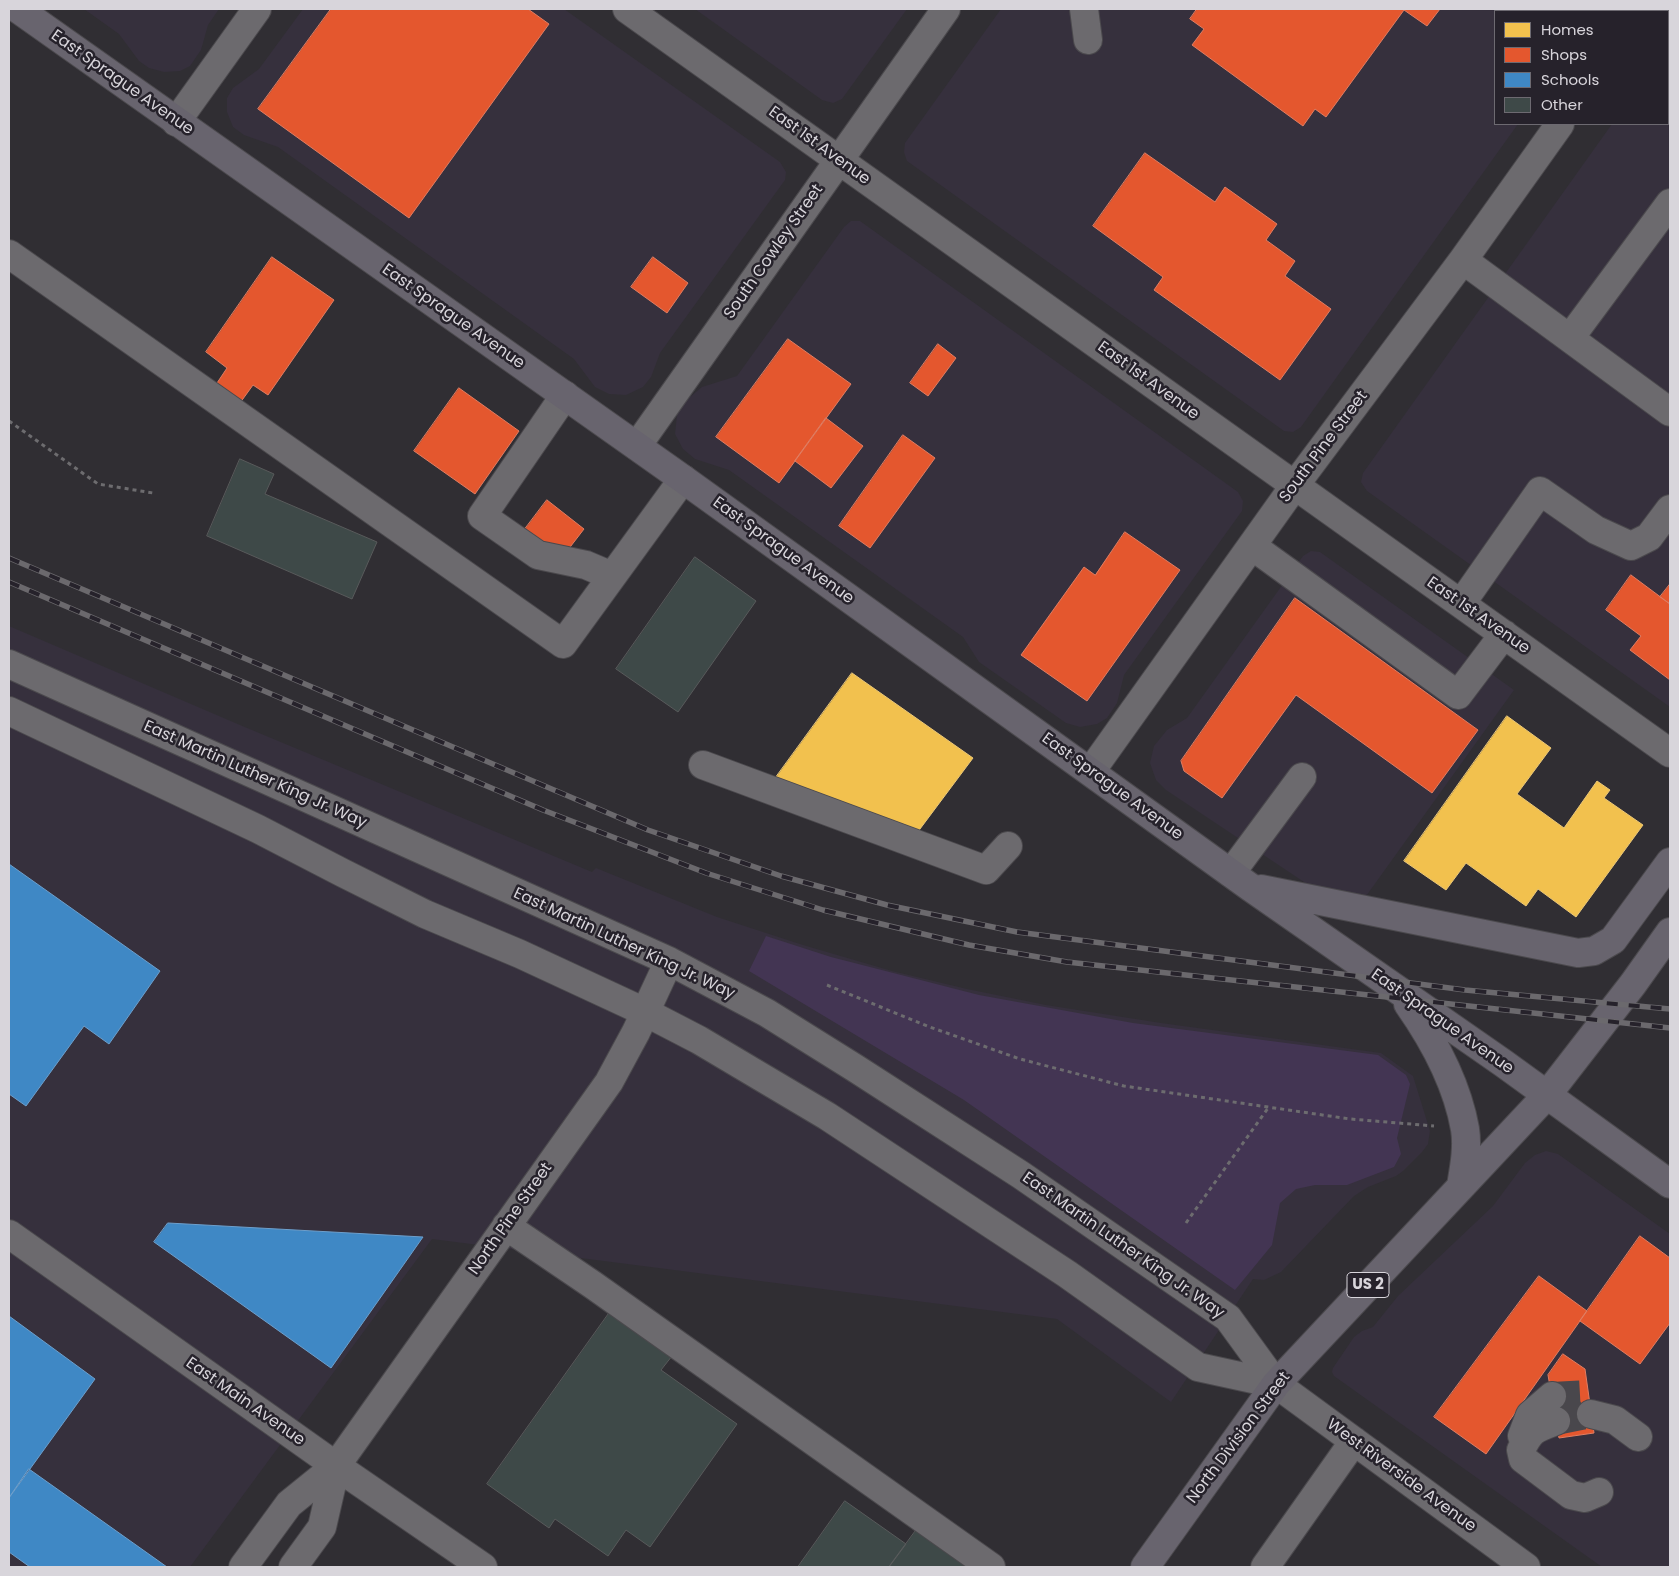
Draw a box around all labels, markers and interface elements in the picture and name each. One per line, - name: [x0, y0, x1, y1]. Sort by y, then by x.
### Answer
- legend: [1494, 10, 1669, 125]
- text: Homes: [1541, 19, 1594, 40]
- street label: East Sprague Avenue: [47, 26, 197, 140]
- text: Shops: [1541, 44, 1587, 65]
- text: Schools: [1541, 69, 1599, 90]
- text: Other: [1541, 94, 1583, 115]
- street label: East 1st Avenue: [764, 103, 874, 189]
- street label: South Cowley Street: [720, 181, 828, 323]
- street label: East Sprague Avenue: [378, 260, 528, 374]
- street label: East 1st Avenue: [1093, 338, 1203, 424]
- street label: South Pine Street: [1276, 387, 1372, 507]
- street label: East Sprague Avenue: [709, 493, 857, 609]
- street label: East 1st Avenue: [1423, 573, 1533, 659]
- street label: East Martin Luther King Jr. Way: [141, 717, 369, 833]
- street label: East Sprague Avenue: [1038, 729, 1186, 845]
- street label: East Martin Luther King Jr. Way: [510, 884, 738, 1004]
- street label: East Sprague Avenue: [1367, 965, 1517, 1079]
- street label: North Pine Street: [465, 1159, 557, 1279]
- street label: East Martin Luther King Jr. Way: [1018, 1169, 1228, 1323]
- road number: US 2: [1347, 1272, 1389, 1298]
- street label: East Main Avenue: [182, 1354, 308, 1450]
- street label: North Division Street: [1183, 1368, 1295, 1508]
- street label: West Riverside Avenue: [1323, 1415, 1479, 1537]

